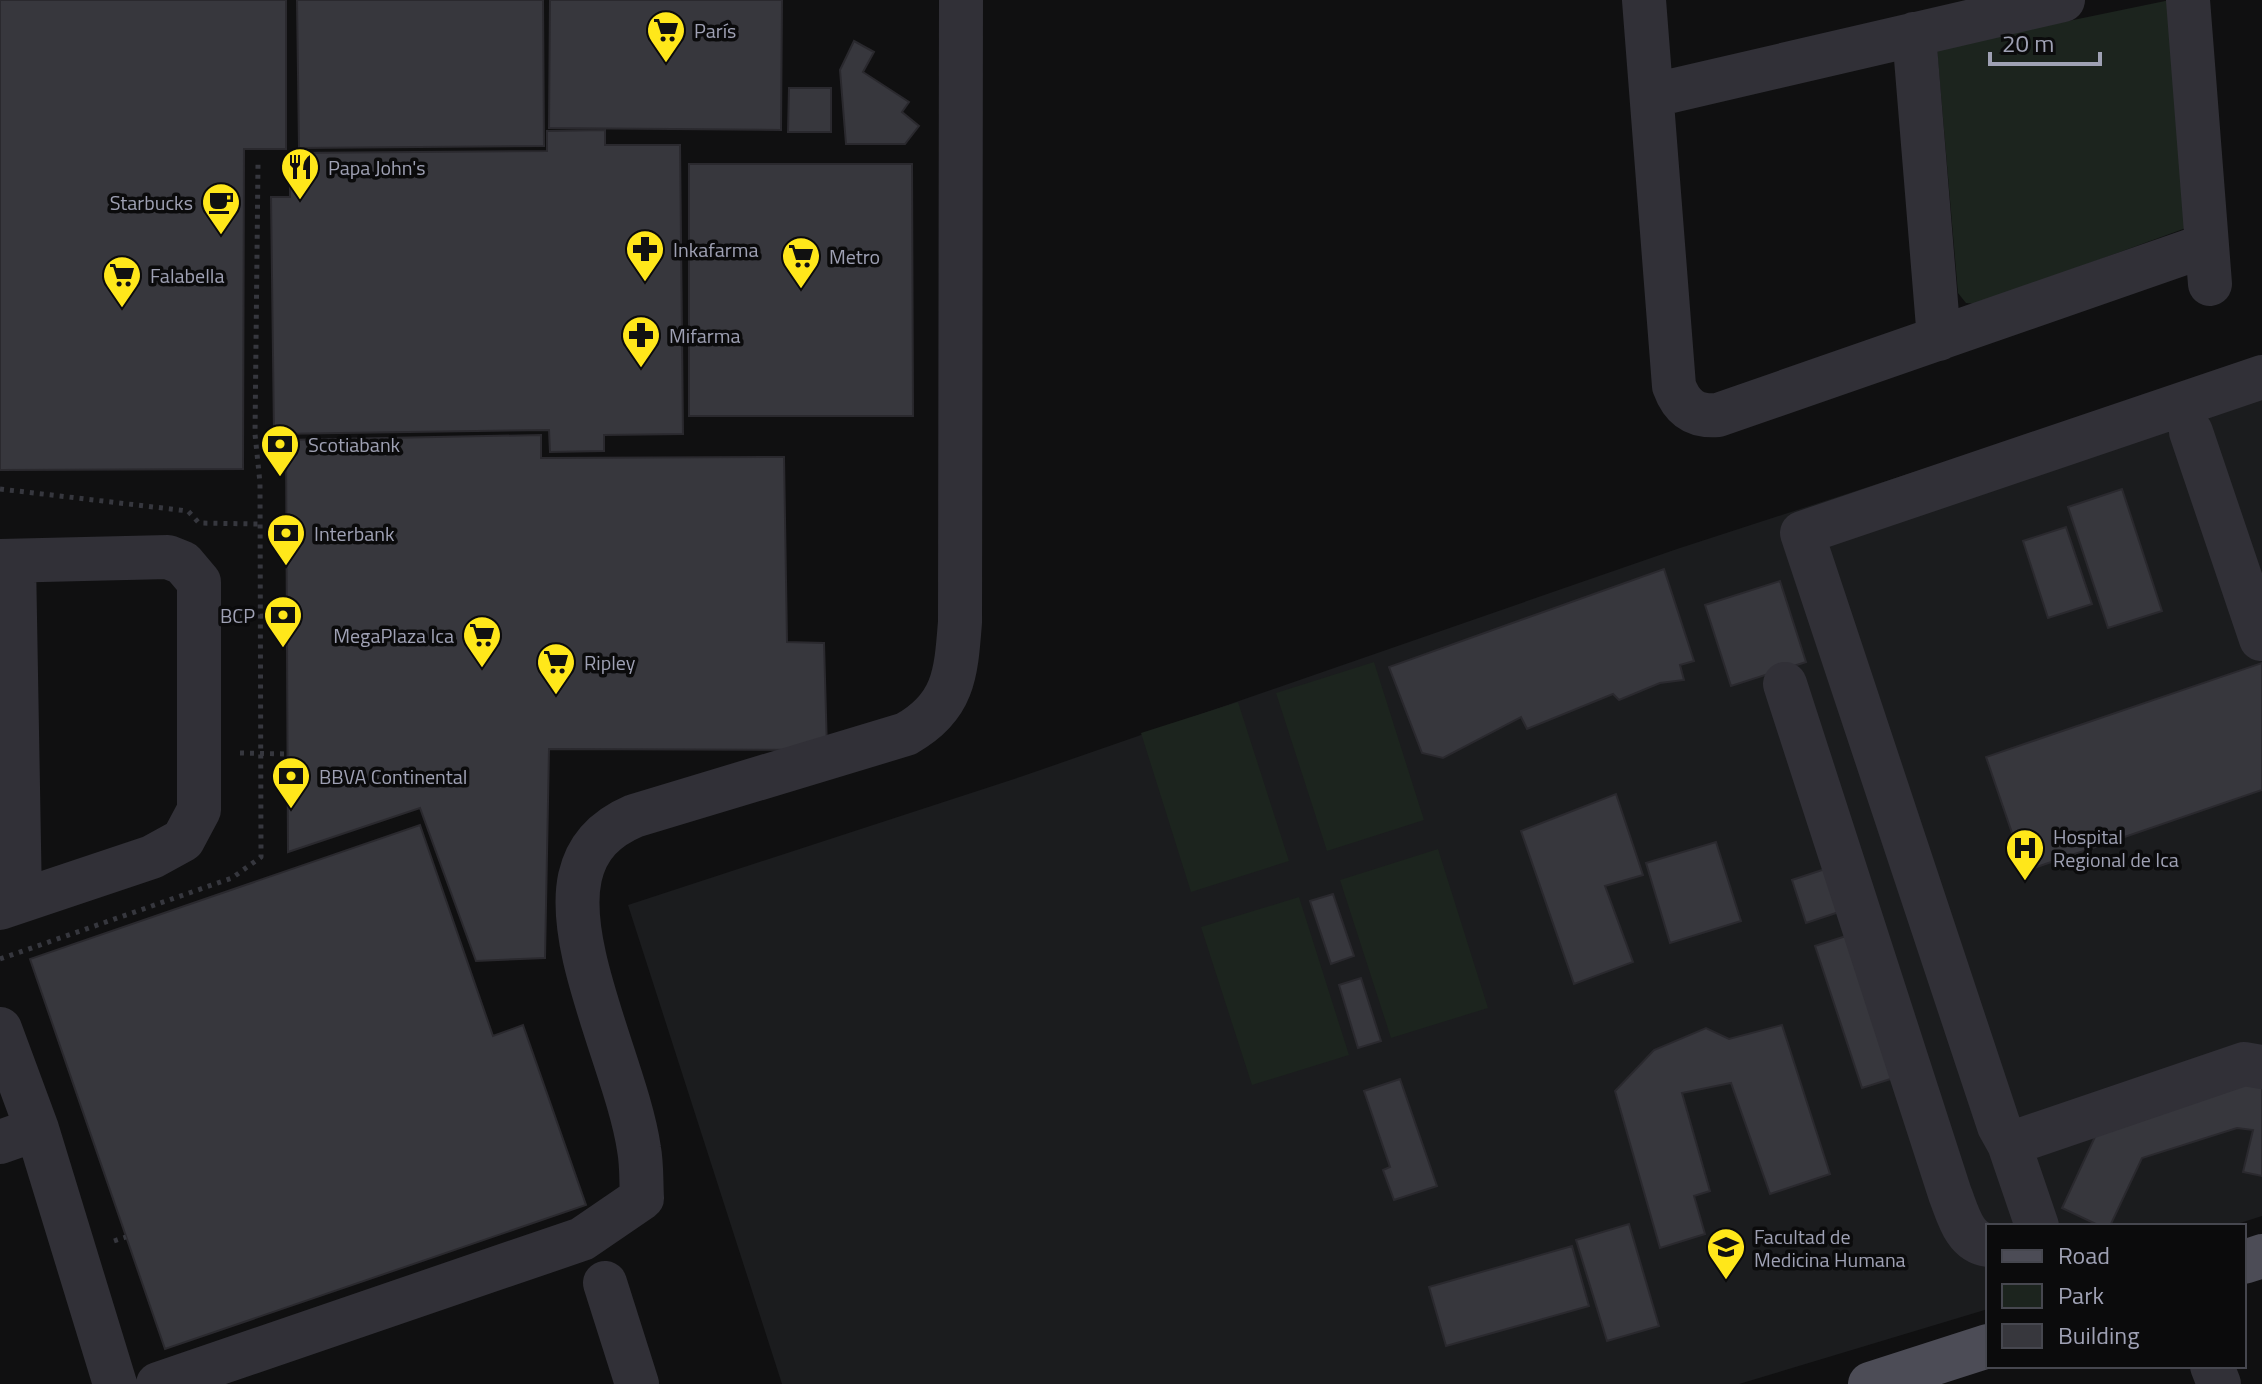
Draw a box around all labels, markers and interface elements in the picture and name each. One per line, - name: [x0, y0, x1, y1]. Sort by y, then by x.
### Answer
- supermarket icon: París: [645, 9, 687, 64]
- place label: París: [694, 15, 736, 46]
- scale bar: [1990, 16, 2100, 66]
- text: 20 m: [2002, 25, 2054, 61]
- restaurant icon: Papa John's: [279, 146, 321, 201]
- place label: Papa John's: [328, 152, 426, 183]
- cafe icon: Starbucks: [200, 181, 242, 236]
- place label: Starbucks: [110, 187, 193, 218]
- pharmacy icon: Inkafarma: [624, 228, 666, 283]
- place label: Inkafarma: [673, 234, 759, 265]
- supermarket icon: Metro: [780, 235, 822, 290]
- place label: Metro: [829, 241, 880, 272]
- supermarket icon: Falabella: [101, 254, 143, 309]
- place label: Falabella: [150, 260, 224, 291]
- pharmacy icon: Mifarma: [620, 314, 662, 369]
- place label: Mifarma: [669, 320, 740, 351]
- bank icon: Scotiabank: [259, 423, 301, 478]
- place label: Scotiabank: [308, 429, 401, 460]
- bank icon: Interbank: [265, 512, 307, 567]
- place label: Interbank: [314, 518, 395, 549]
- bank icon: BCP: [262, 594, 304, 649]
- place label: BCP: [220, 600, 255, 631]
- supermarket icon: MegaPlaza Ica: [461, 614, 503, 669]
- place label: MegaPlaza Ica: [333, 620, 454, 651]
- supermarket icon: Ripley: [535, 641, 577, 696]
- place label: Ripley: [584, 647, 636, 678]
- bank icon: BBVA Continental: [270, 755, 312, 810]
- place label: BBVA Continental: [319, 761, 467, 792]
- place label: Hospital Regional de Ica: [2053, 821, 2179, 875]
- hospital icon: Hospital Regional de Ica: [2004, 827, 2046, 882]
- place label: Facultad de Medicina Humana: [1754, 1221, 1906, 1275]
- legend: [1986, 1224, 2246, 1368]
- school or university icon: Facultad de Medicina Humana: [1705, 1226, 1747, 1281]
- text: Road: [2058, 1237, 2110, 1273]
- text: Park: [2058, 1277, 2104, 1313]
- text: Building: [2058, 1317, 2140, 1353]

